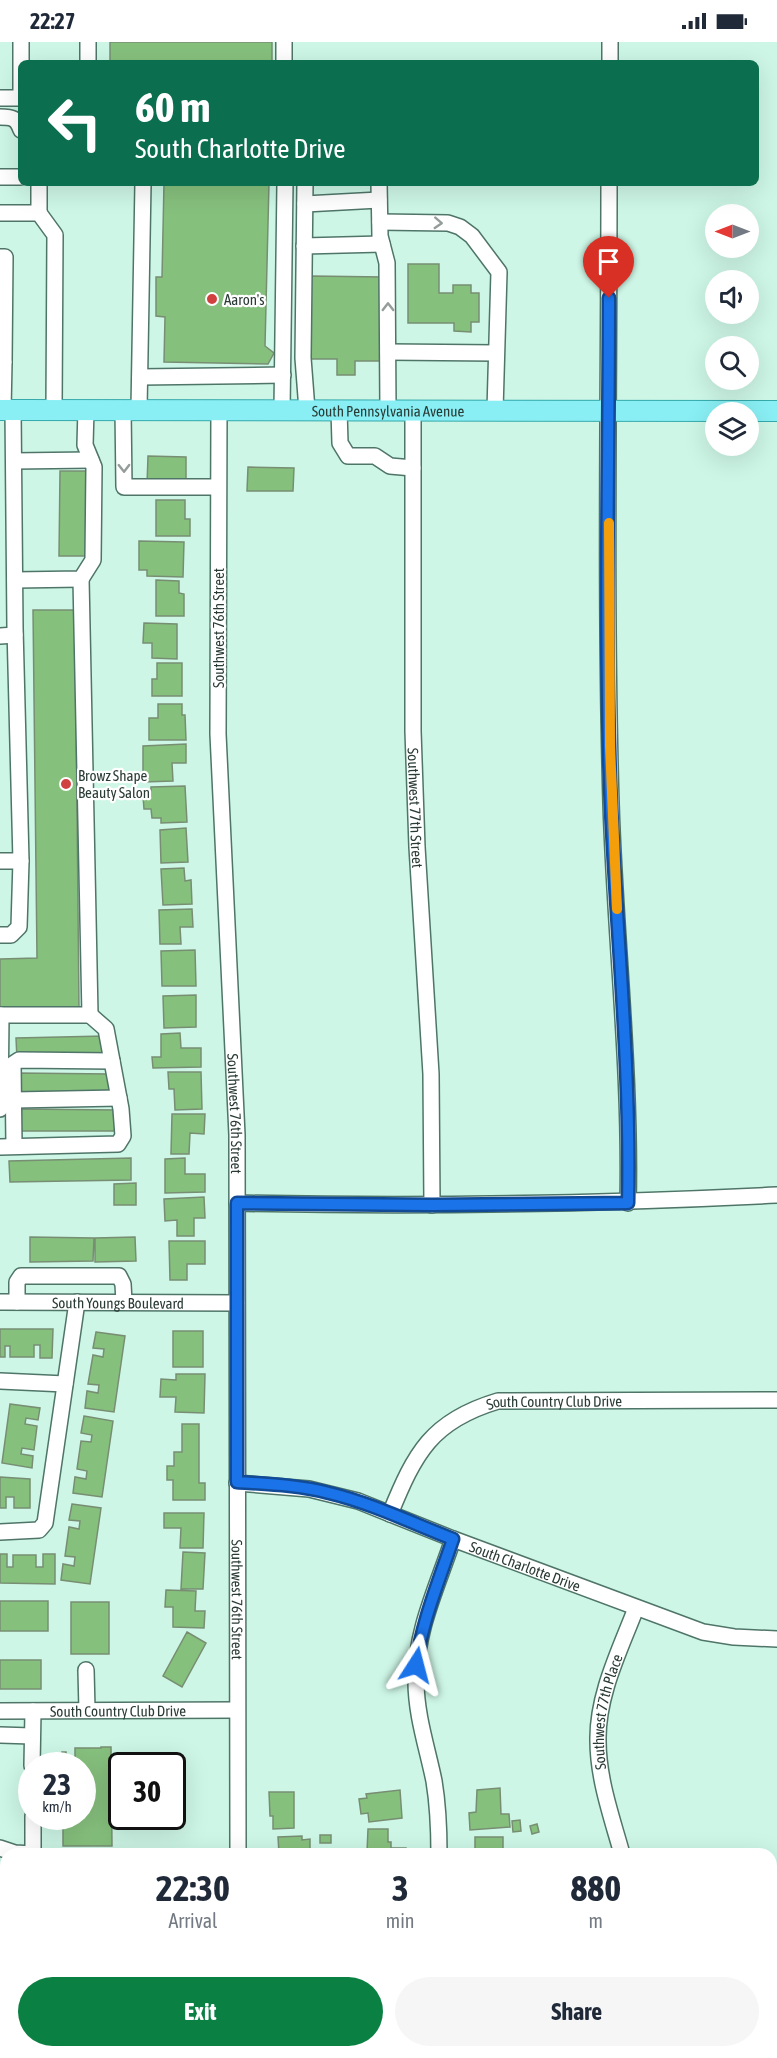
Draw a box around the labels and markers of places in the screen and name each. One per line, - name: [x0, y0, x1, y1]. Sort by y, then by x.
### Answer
- pin: [583, 236, 634, 298]
- place label: Aaron's: [224, 291, 265, 308]
- marker: Aaron's: [205, 292, 219, 306]
- place label: Browz Shape Beauty Salon: [78, 767, 150, 801]
- marker: Browz Shape Beauty Salon: [59, 777, 73, 791]

